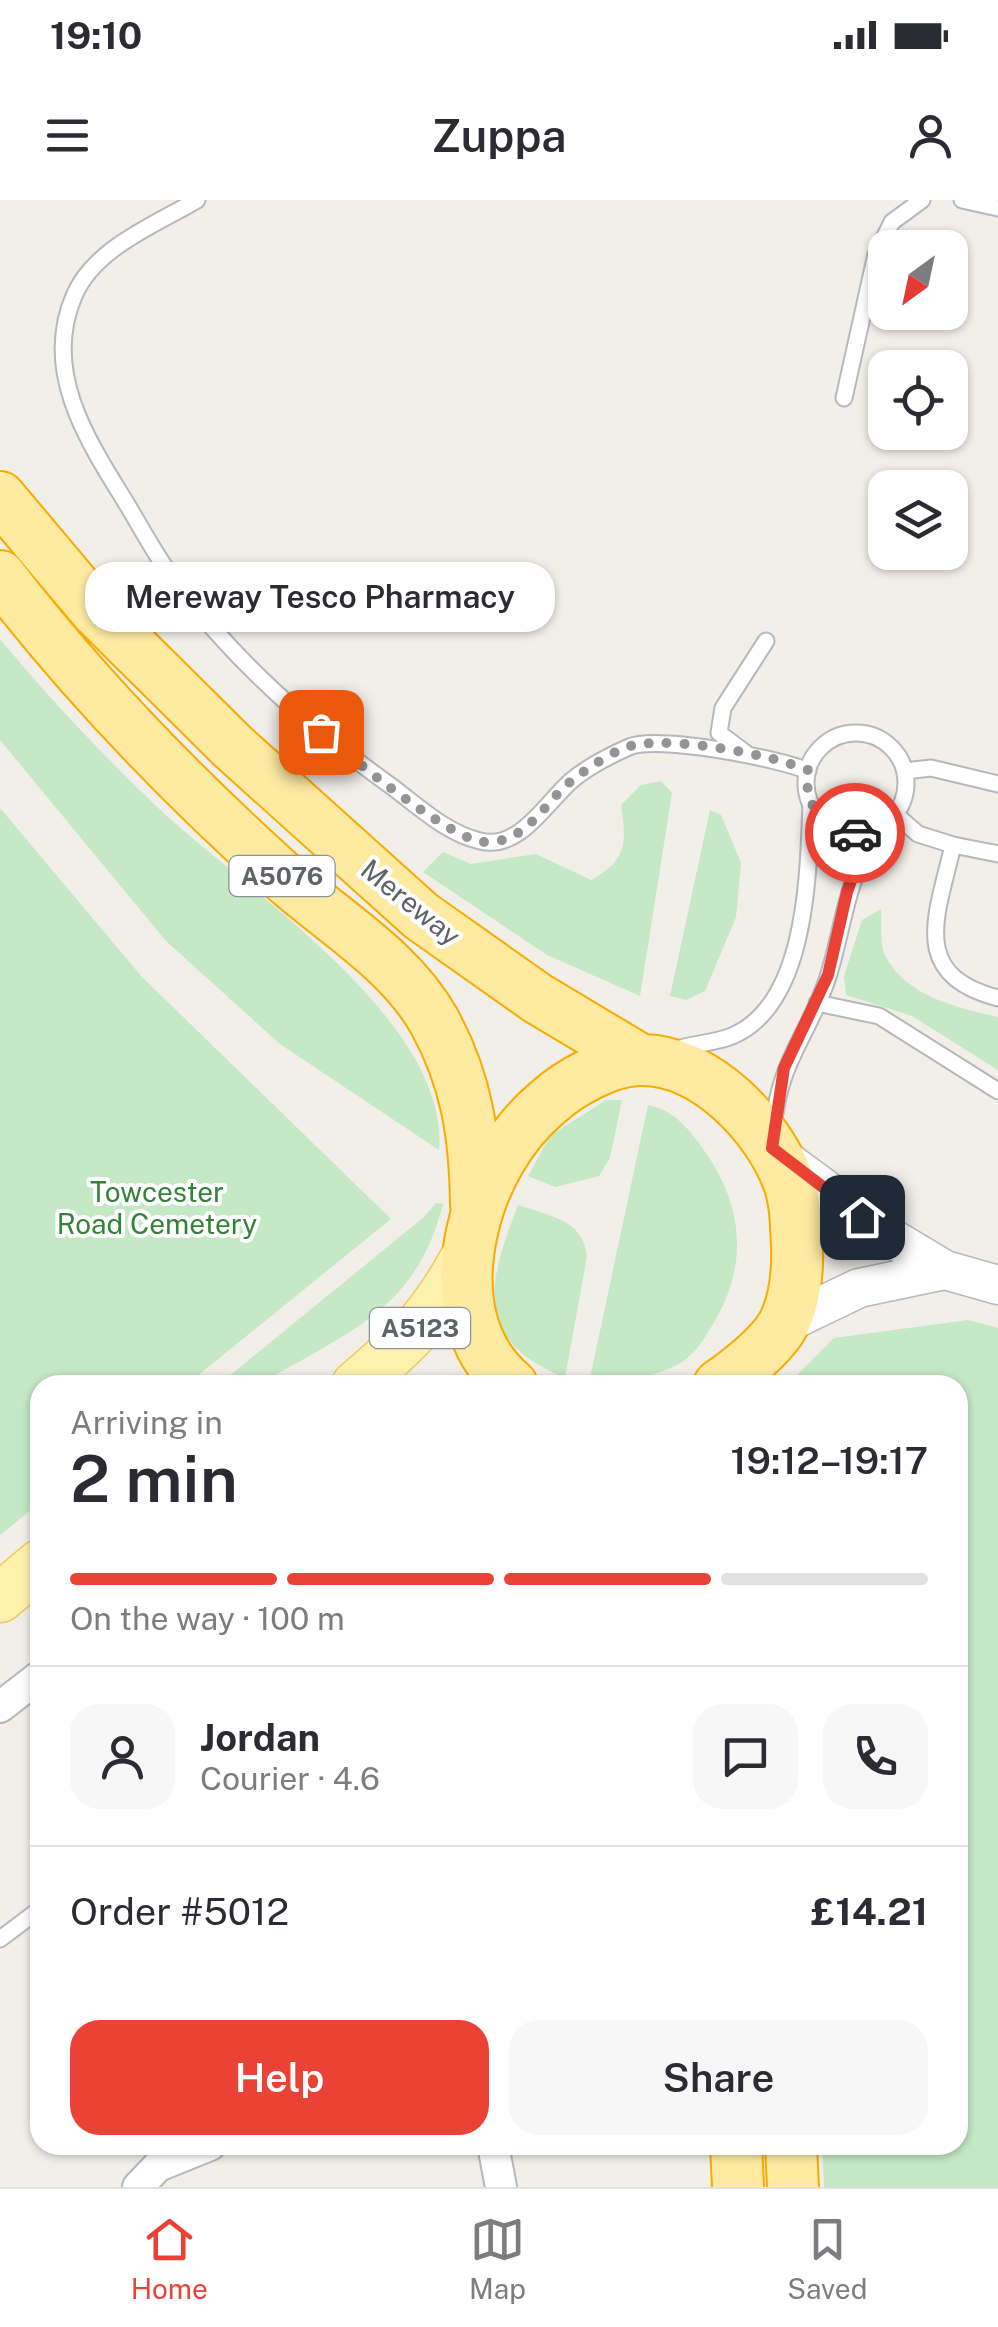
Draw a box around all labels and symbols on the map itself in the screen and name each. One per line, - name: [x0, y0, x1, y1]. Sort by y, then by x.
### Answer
- north arrow: [868, 230, 968, 330]
- callout: Mereway Tesco Pharmacy: [86, 562, 556, 632]
- pin: [279, 690, 364, 775]
- courier: [805, 783, 905, 883]
- street label: Mereway: [355, 852, 467, 952]
- road number: A5076: [230, 856, 334, 896]
- park label: Towcester Road Cemetery: [57, 1175, 257, 1240]
- pin: [820, 1175, 905, 1260]
- road number: A5123: [370, 1308, 470, 1348]

